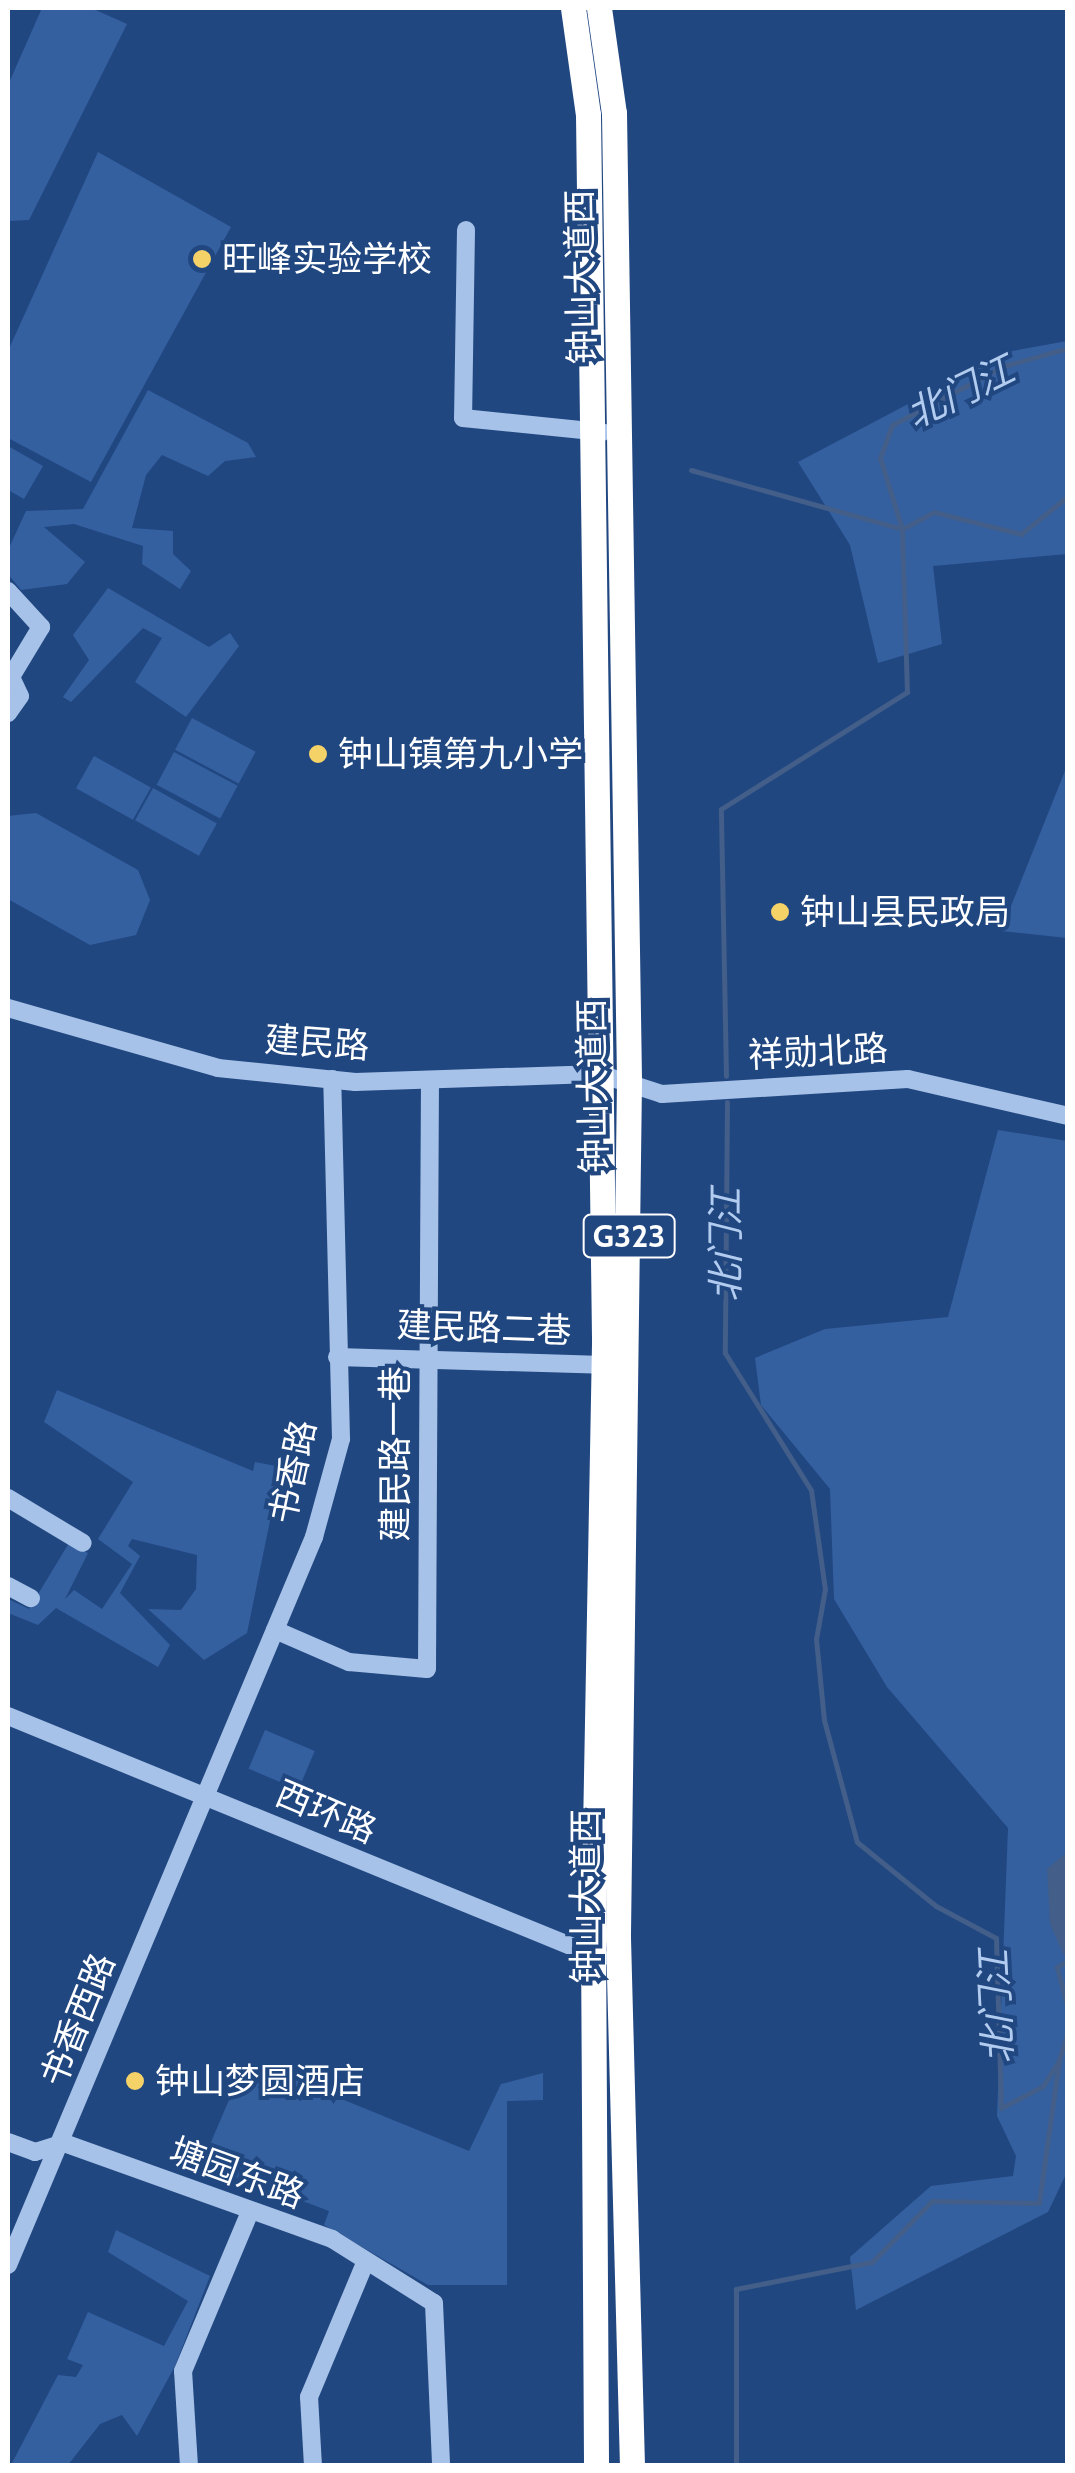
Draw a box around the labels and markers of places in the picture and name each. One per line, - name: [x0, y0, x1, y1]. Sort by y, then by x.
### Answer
- place label: 旺峰实验学校: [222, 238, 432, 280]
- marker: 旺峰实验学校: [191, 248, 213, 270]
- place label: 钟山镇第九小学: [338, 733, 583, 775]
- marker: 钟山镇第九小学: [307, 743, 329, 765]
- place label: 钟山县民政局: [800, 891, 1010, 933]
- marker: 钟山县民政局: [769, 901, 791, 923]
- place label: 钟山梦圆酒店: [155, 2060, 365, 2102]
- marker: 钟山梦圆酒店: [124, 2070, 146, 2092]

